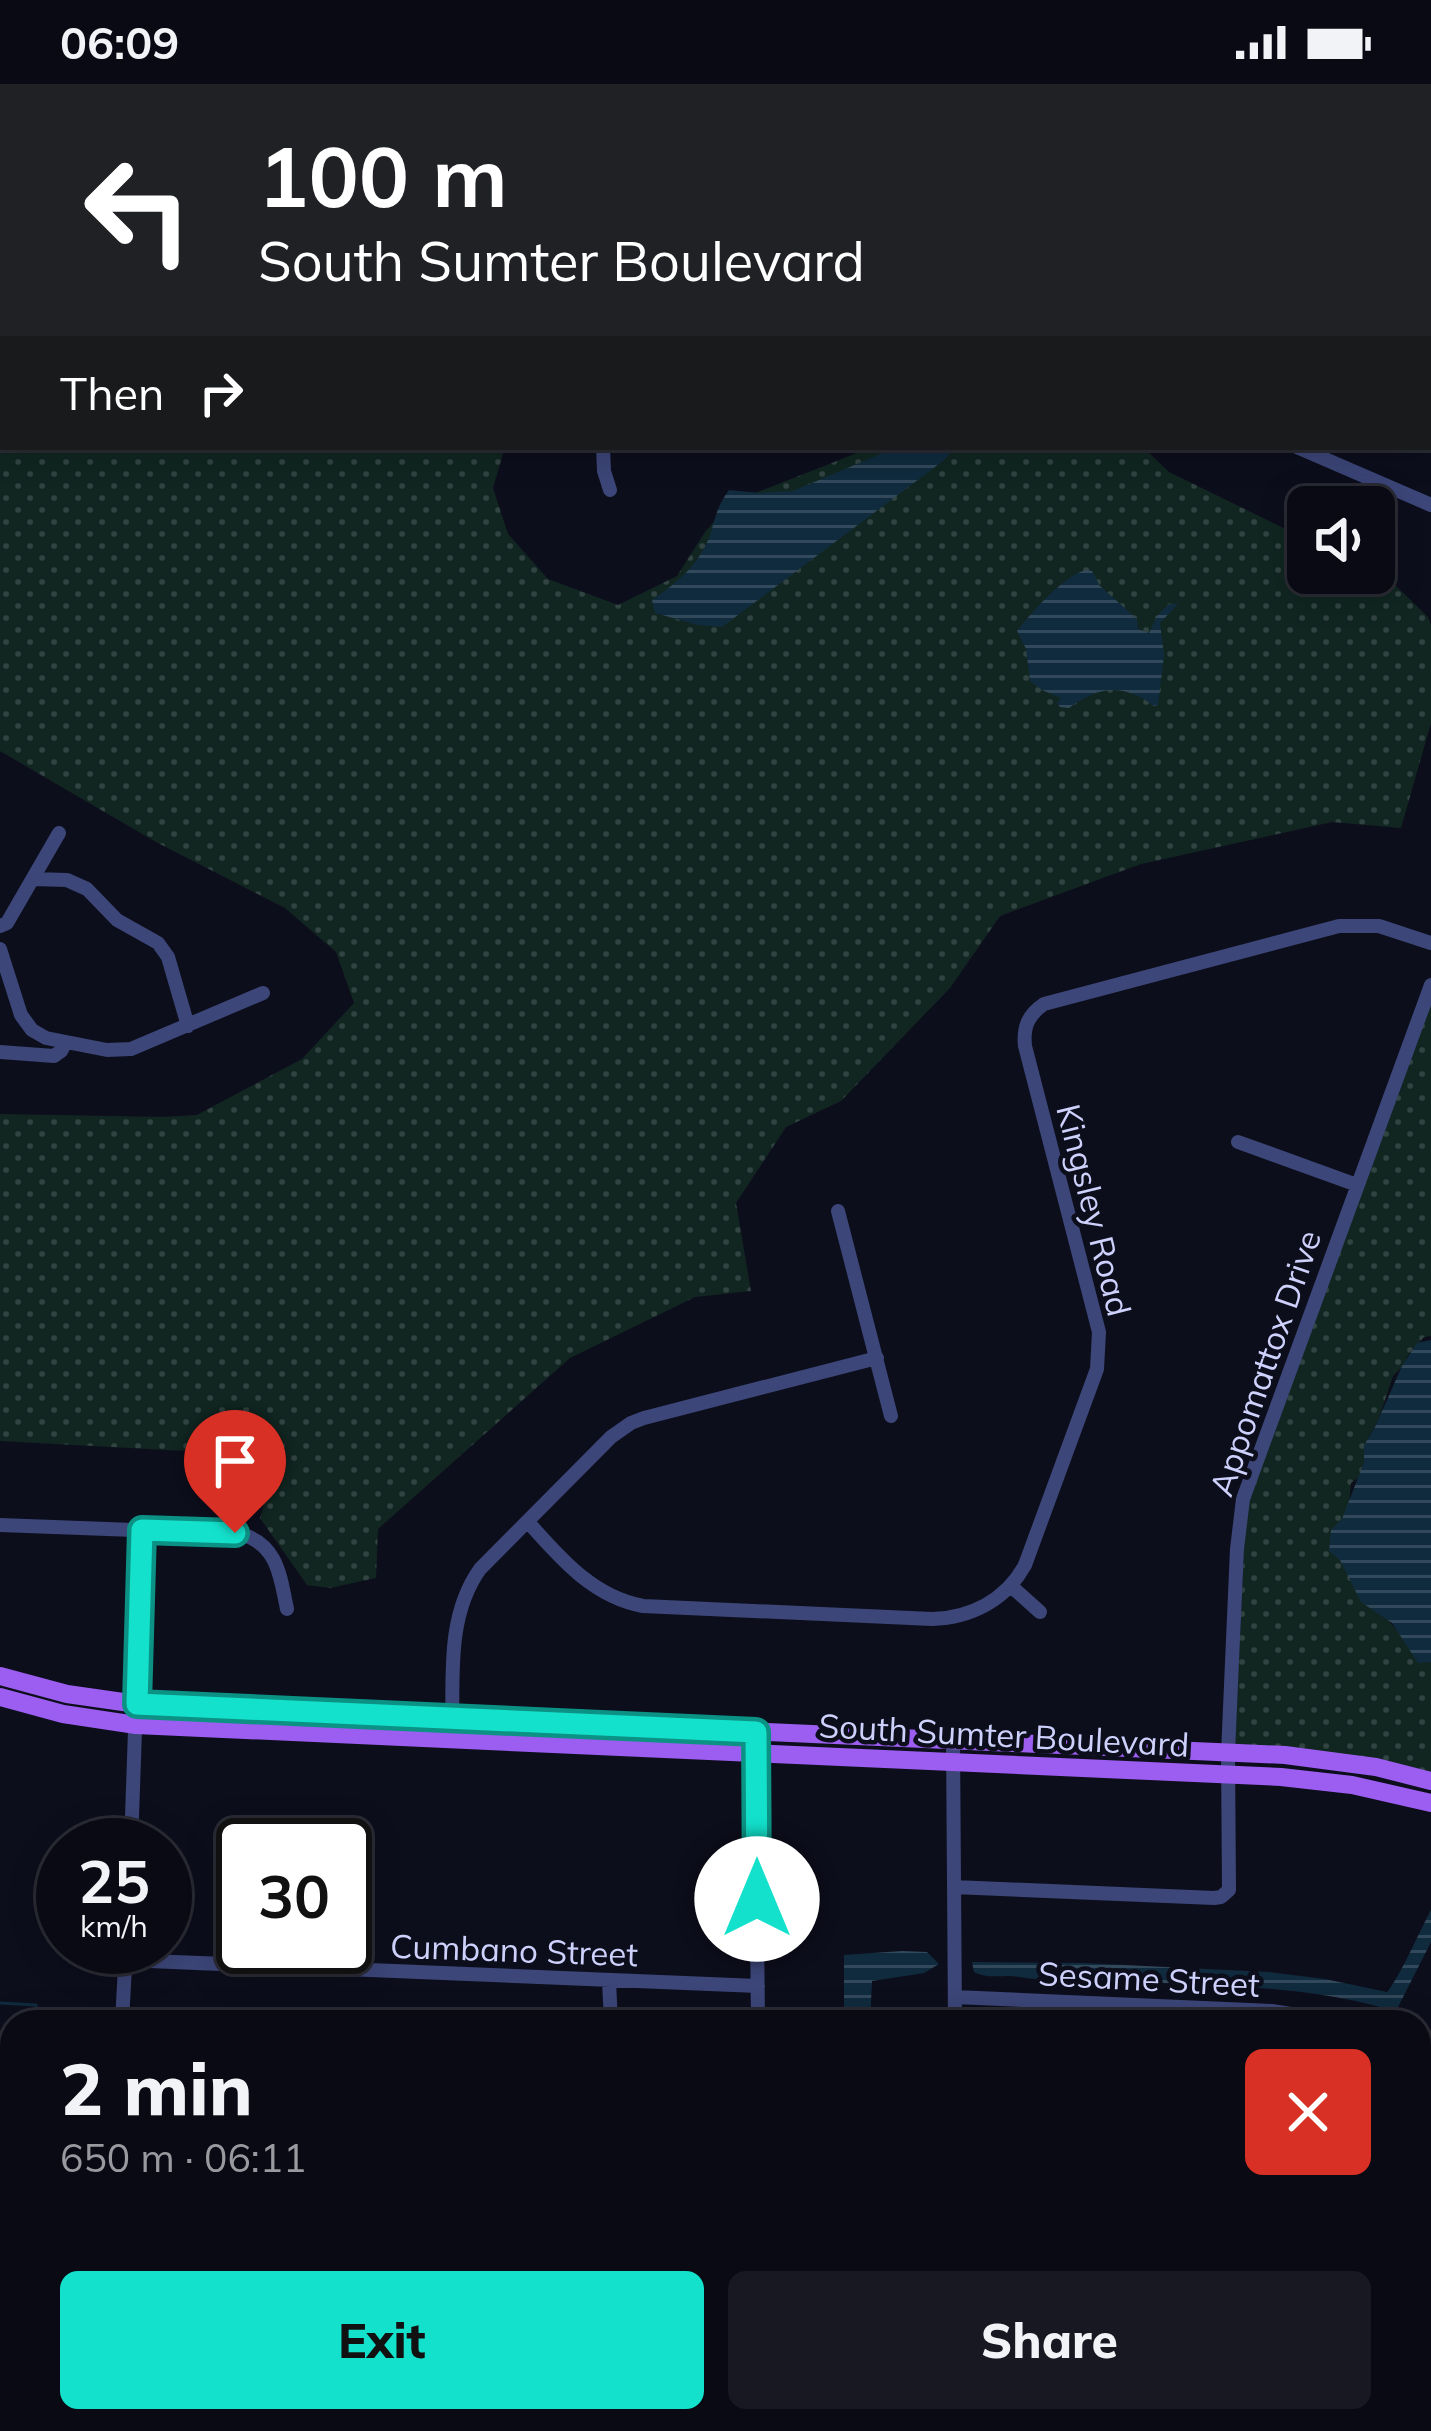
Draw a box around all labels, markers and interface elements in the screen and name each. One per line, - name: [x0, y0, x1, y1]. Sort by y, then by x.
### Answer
- text: 06:09: [60, 14, 179, 70]
- text: 100 m: [258, 123, 508, 228]
- icon: left: [60, 132, 216, 288]
- text: South Sumter Boulevard: [258, 227, 865, 295]
- icon: right: [188, 360, 254, 426]
- text: Then: [60, 365, 164, 421]
- map controls: [1287, 486, 1395, 594]
- button: sound: [1287, 486, 1395, 594]
- street label: Kingsley Road: [1048, 1100, 1141, 1320]
- street label: Appomattox Drive: [1200, 1225, 1329, 1501]
- pin: [184, 1410, 286, 1533]
- icon: arrive: [202, 1428, 268, 1494]
- street label: South Sumter Boulevard: [818, 1704, 1190, 1765]
- speed limit sign: 30: [216, 1818, 372, 1974]
- position arrow: [694, 1836, 820, 1962]
- text: 25: [78, 1843, 150, 1918]
- text: km/h: [80, 1907, 148, 1945]
- street label: Cumbano Street: [389, 1925, 639, 1974]
- street label: Sesame Street: [1037, 1952, 1261, 2005]
- text: 2 min: [60, 2043, 253, 2133]
- button: close: [1245, 2049, 1371, 2175]
- text: 650 m · 06:11: [60, 2133, 306, 2182]
- button: Exit: [60, 2271, 704, 2409]
- button: Share: [728, 2271, 1371, 2409]

